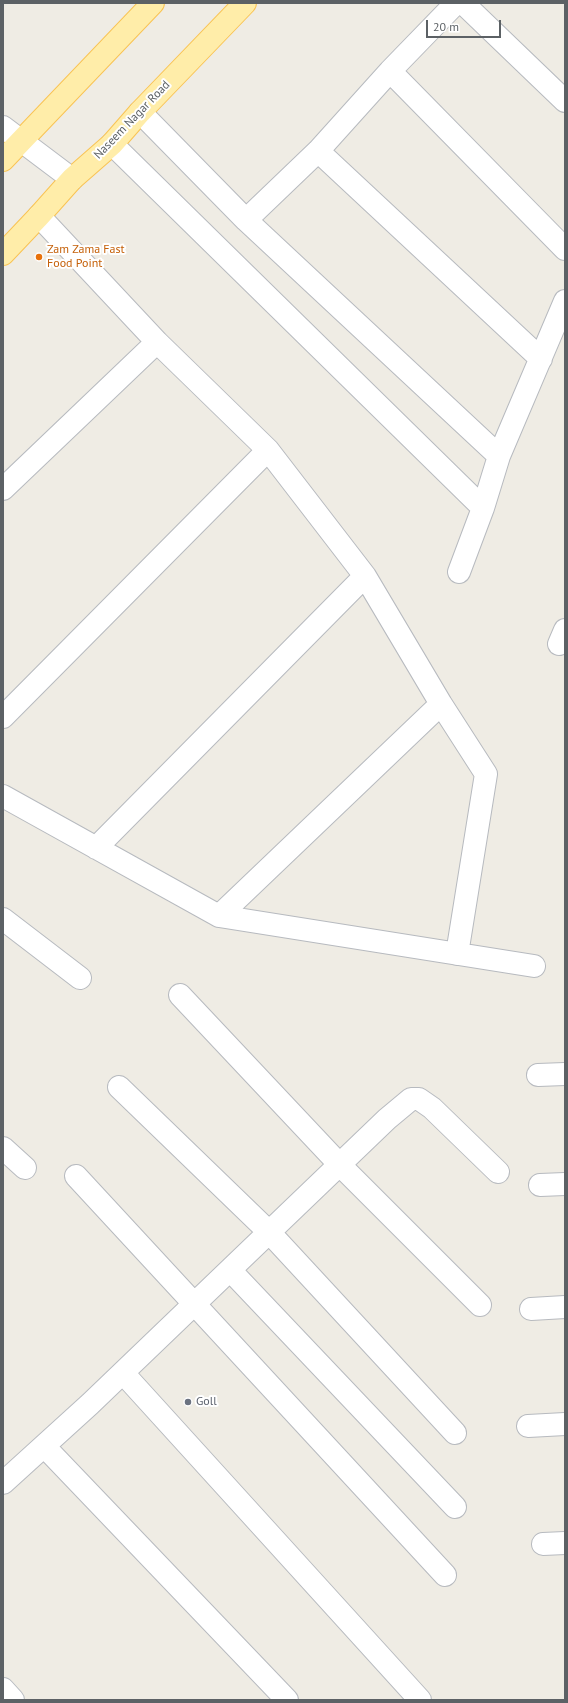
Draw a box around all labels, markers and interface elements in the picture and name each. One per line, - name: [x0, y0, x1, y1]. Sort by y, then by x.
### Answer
- scale bar: [428, 12, 503, 38]
- text: 20 m: [433, 19, 459, 34]
- street label: Naseem Nagar Road: [91, 78, 173, 162]
- place label: Zam Zama Fast Food Point: [47, 243, 125, 271]
- marker: Zam Zama Fast Food Point: [34, 252, 44, 262]
- place label: Goll: [196, 1395, 217, 1409]
- marker: Goll: [183, 1397, 193, 1407]

